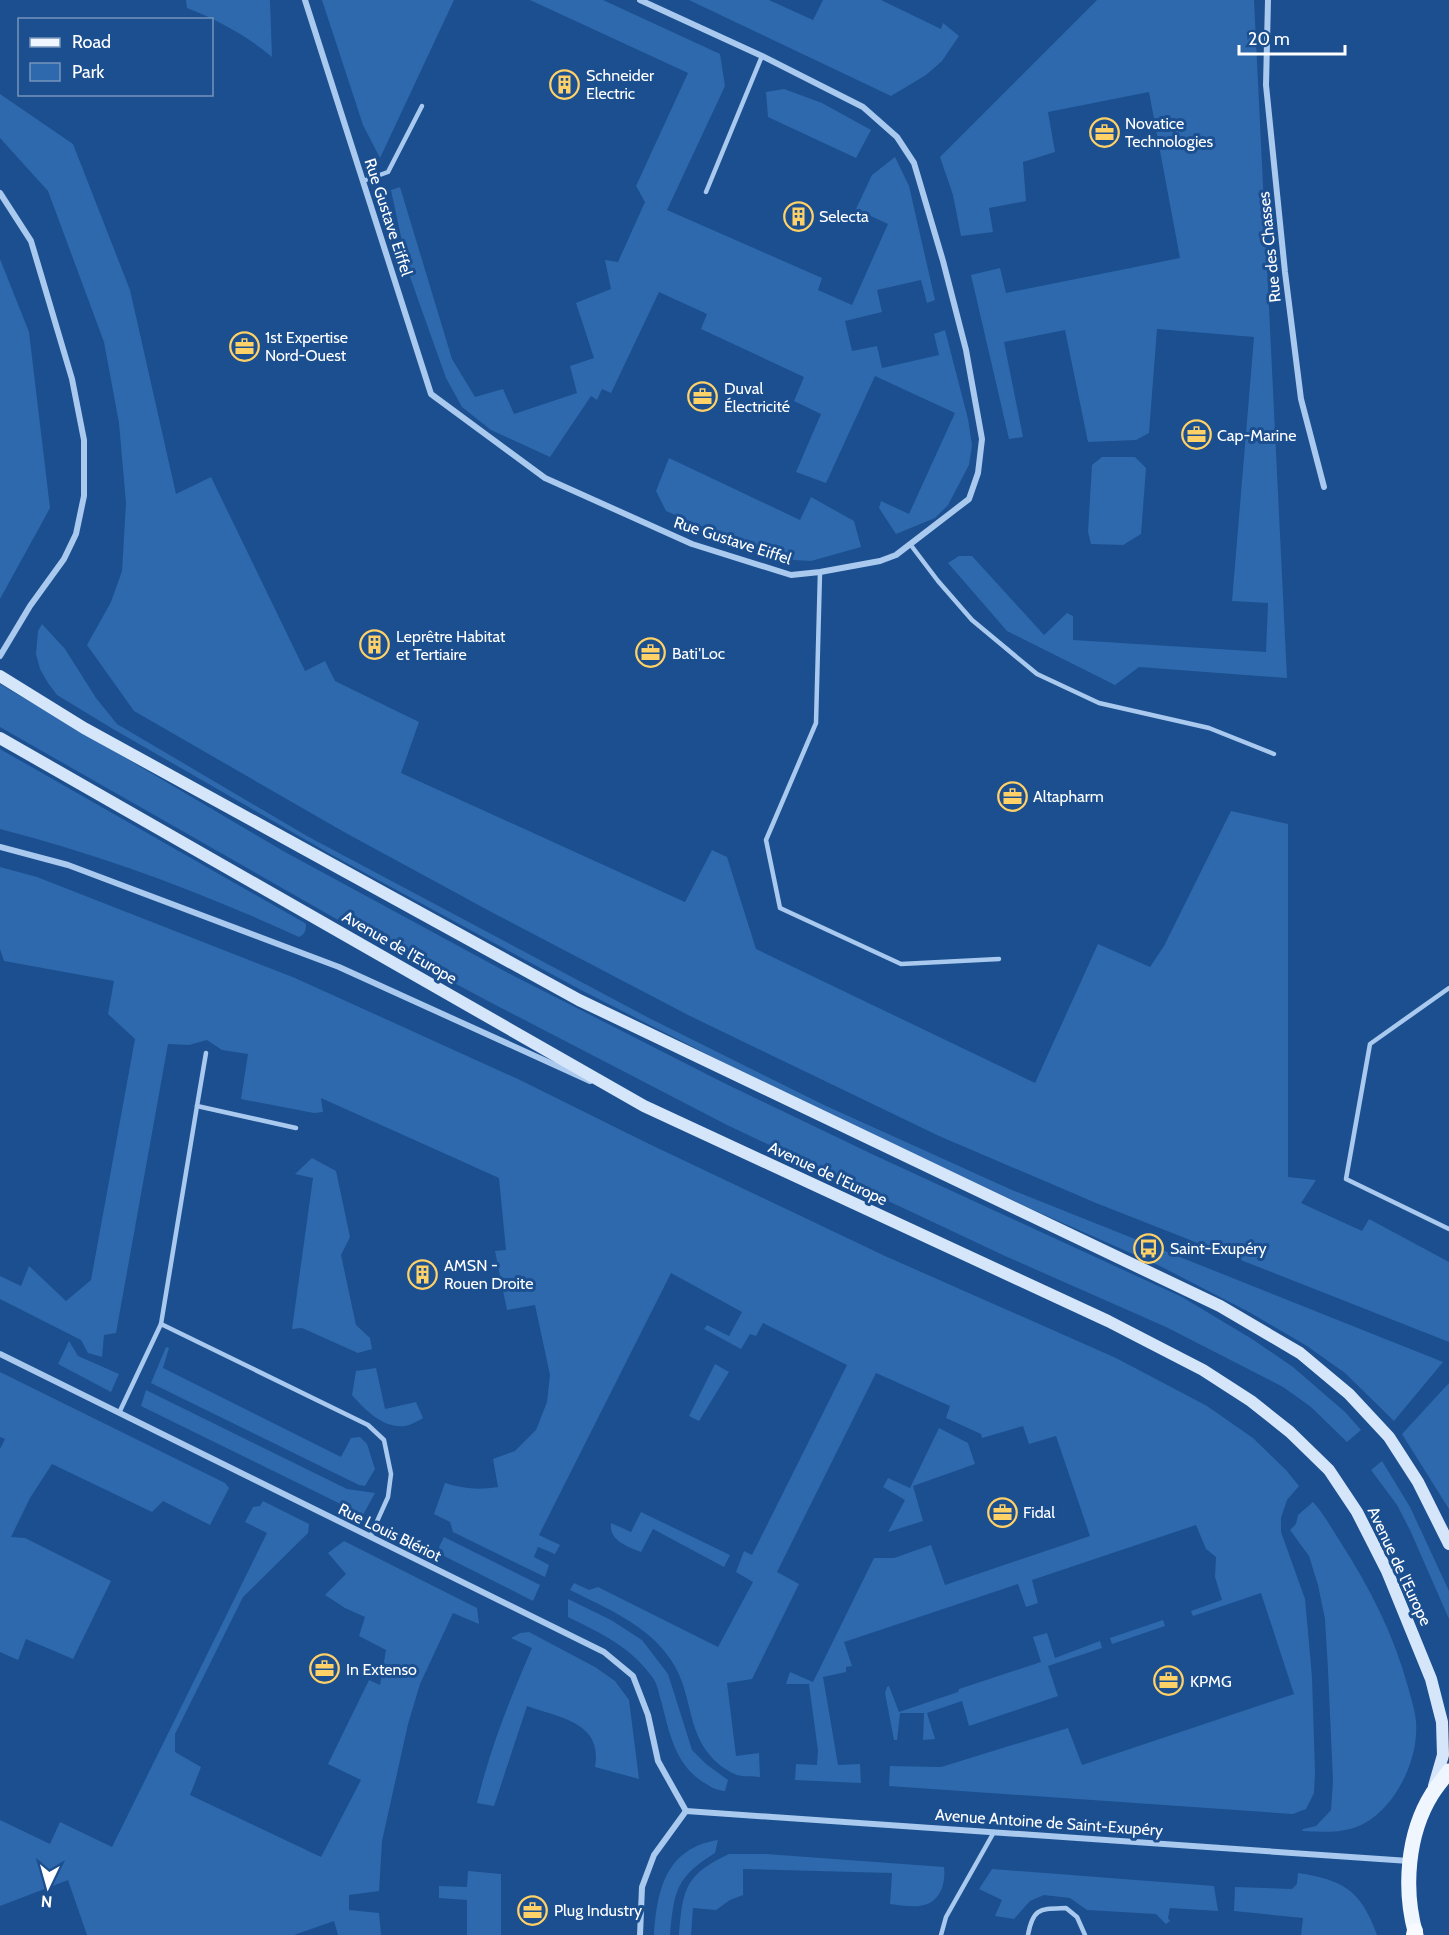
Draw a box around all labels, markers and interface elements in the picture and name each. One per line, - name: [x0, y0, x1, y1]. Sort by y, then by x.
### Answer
- legend: [18, 18, 213, 96]
- scale bar: [1239, 18, 1346, 56]
- text: 20 m: [1248, 28, 1290, 50]
- text: Road: [72, 31, 111, 53]
- text: Park: [72, 61, 105, 83]
- place label: Schneider Electric: [586, 66, 655, 103]
- building icon: Schneider Electric: [549, 68, 581, 100]
- place label: Novatice Technologies: [1125, 114, 1213, 151]
- office icon: Novatice Technologies: [1088, 116, 1120, 148]
- street label: Rue Gustave Eiffel: [361, 156, 417, 279]
- street label: Rue des Chasses: [1254, 190, 1285, 303]
- building icon: Selecta: [782, 200, 814, 232]
- place label: Selecta: [819, 207, 869, 226]
- place label: 1st Expertise Nord-Ouest: [265, 328, 348, 365]
- office icon: 1st Expertise Nord-Ouest: [228, 330, 260, 362]
- place label: Duval Électricité: [724, 379, 790, 416]
- office icon: Duval Électricité: [687, 381, 719, 413]
- office icon: Cap-Marine: [1180, 419, 1212, 451]
- place label: Cap-Marine: [1217, 426, 1296, 445]
- street label: Rue Gustave Eiffel: [672, 513, 794, 569]
- place label: Leprêtre Habitat et Tertiaire: [396, 627, 506, 664]
- building icon: Leprêtre Habitat et Tertiaire: [359, 629, 391, 661]
- office icon: Bati'Loc: [635, 637, 667, 669]
- place label: Bati'Loc: [672, 644, 725, 663]
- office icon: Altapharm: [996, 780, 1028, 812]
- place label: Altapharm: [1033, 787, 1104, 806]
- street label: Avenue de l'Europe: [339, 907, 460, 988]
- street label: Avenue de l'Europe: [765, 1138, 890, 1209]
- bus stop icon: Saint-Exupéry: [1133, 1232, 1165, 1264]
- place label: Saint-Exupéry: [1170, 1239, 1266, 1258]
- place label: AMSN - Rouen Droite: [444, 1256, 533, 1293]
- building icon: AMSN - Rouen Droite: [407, 1258, 439, 1290]
- office icon: Fidal: [986, 1496, 1018, 1528]
- street label: Rue Louis Blériot: [335, 1499, 445, 1566]
- place label: Fidal: [1023, 1503, 1055, 1522]
- street label: Avenue de l'Europe: [1364, 1504, 1435, 1629]
- office icon: In Extenso: [309, 1653, 341, 1685]
- place label: In Extenso: [346, 1660, 417, 1679]
- office icon: KPMG: [1153, 1665, 1185, 1697]
- place label: KPMG: [1190, 1672, 1232, 1691]
- street label: Avenue Antoine de Saint-Exupéry: [934, 1805, 1164, 1840]
- north arrow: [18, 1857, 78, 1917]
- text: N: [40, 1891, 53, 1911]
- office icon: Plug Industry: [517, 1894, 549, 1926]
- place label: Plug Industry: [554, 1901, 642, 1920]

